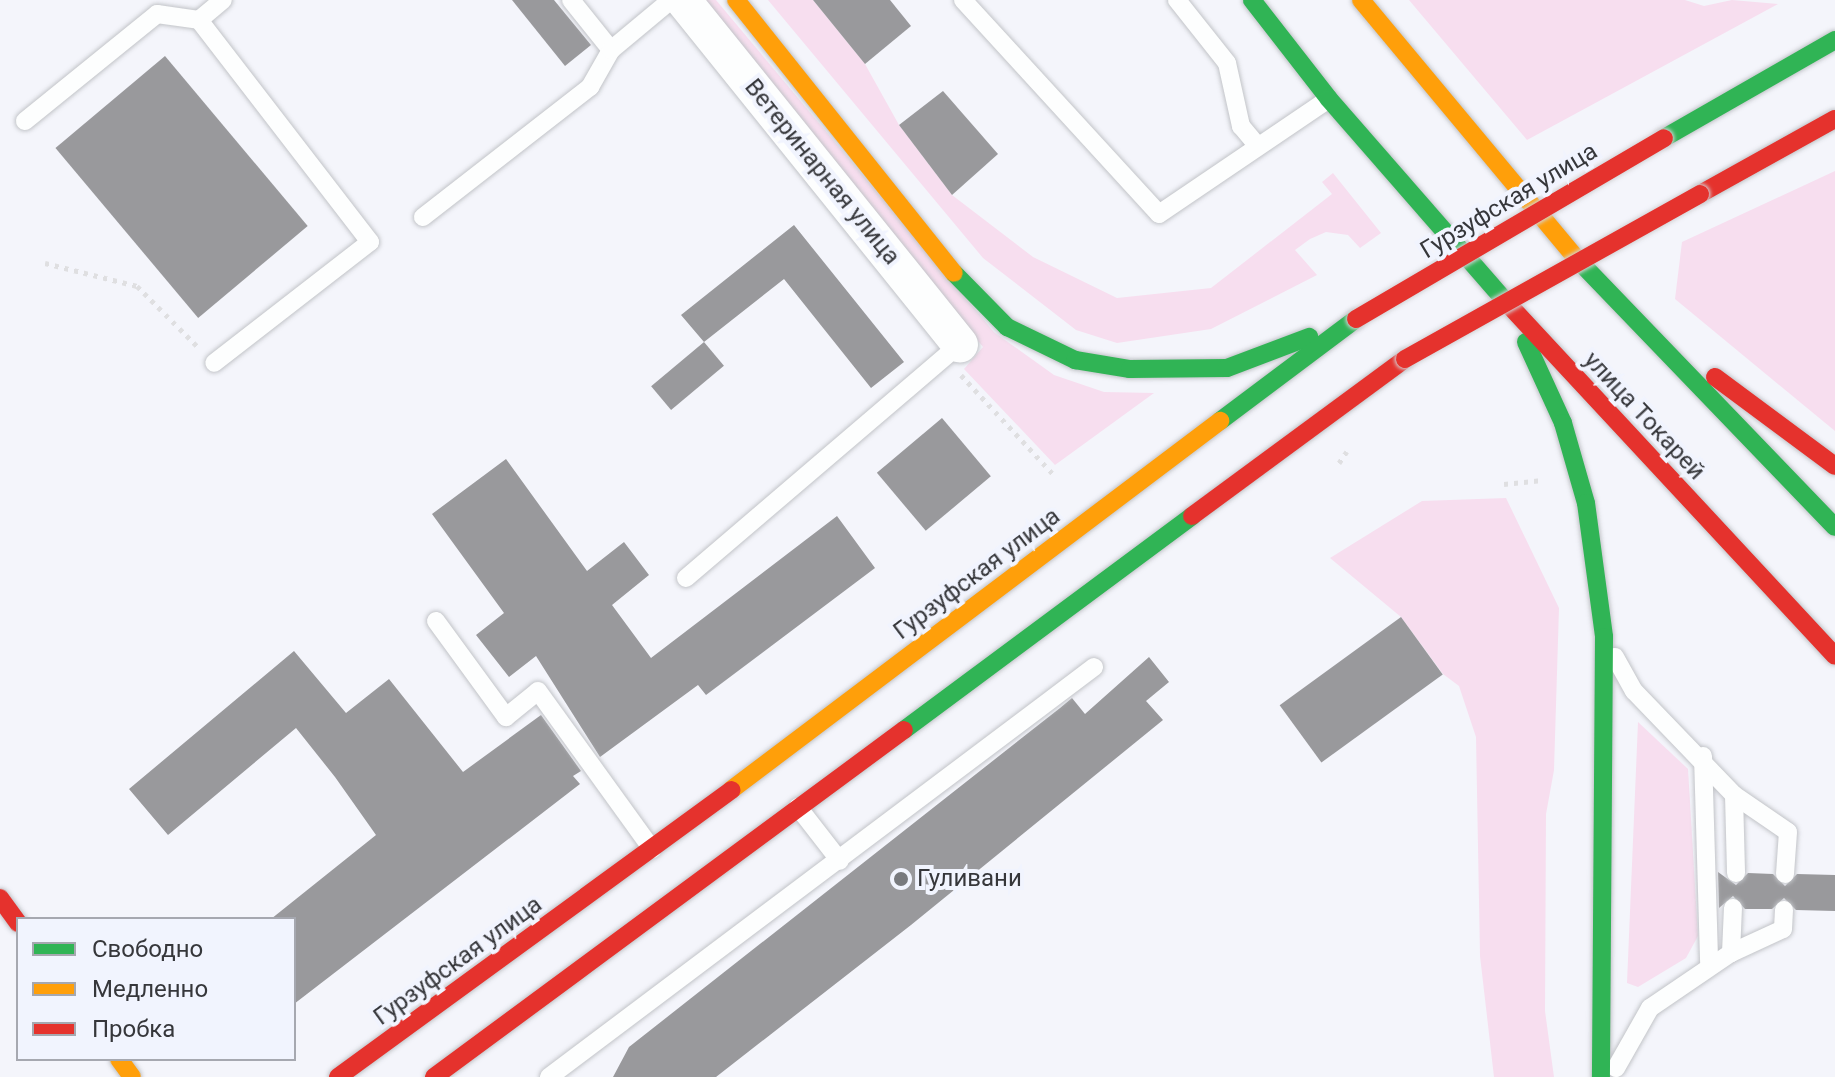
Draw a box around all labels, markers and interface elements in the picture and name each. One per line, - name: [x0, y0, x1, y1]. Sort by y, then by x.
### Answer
- street label: Ветеринарная улица: [738, 73, 906, 271]
- street label: Гурзуфская улица: [1415, 137, 1603, 265]
- street label: улица Токарей: [1577, 346, 1711, 486]
- street label: Гурзуфская улица: [888, 502, 1066, 646]
- place label: Гуливани: [917, 865, 1022, 893]
- marker: Гуливани: [892, 870, 910, 888]
- street label: Гурзуфская улица: [368, 890, 548, 1032]
- legend: [16, 917, 296, 1061]
- text: Свободно: [92, 935, 203, 963]
- text: Медленно: [92, 975, 208, 1003]
- text: Пробка: [92, 1015, 175, 1043]

